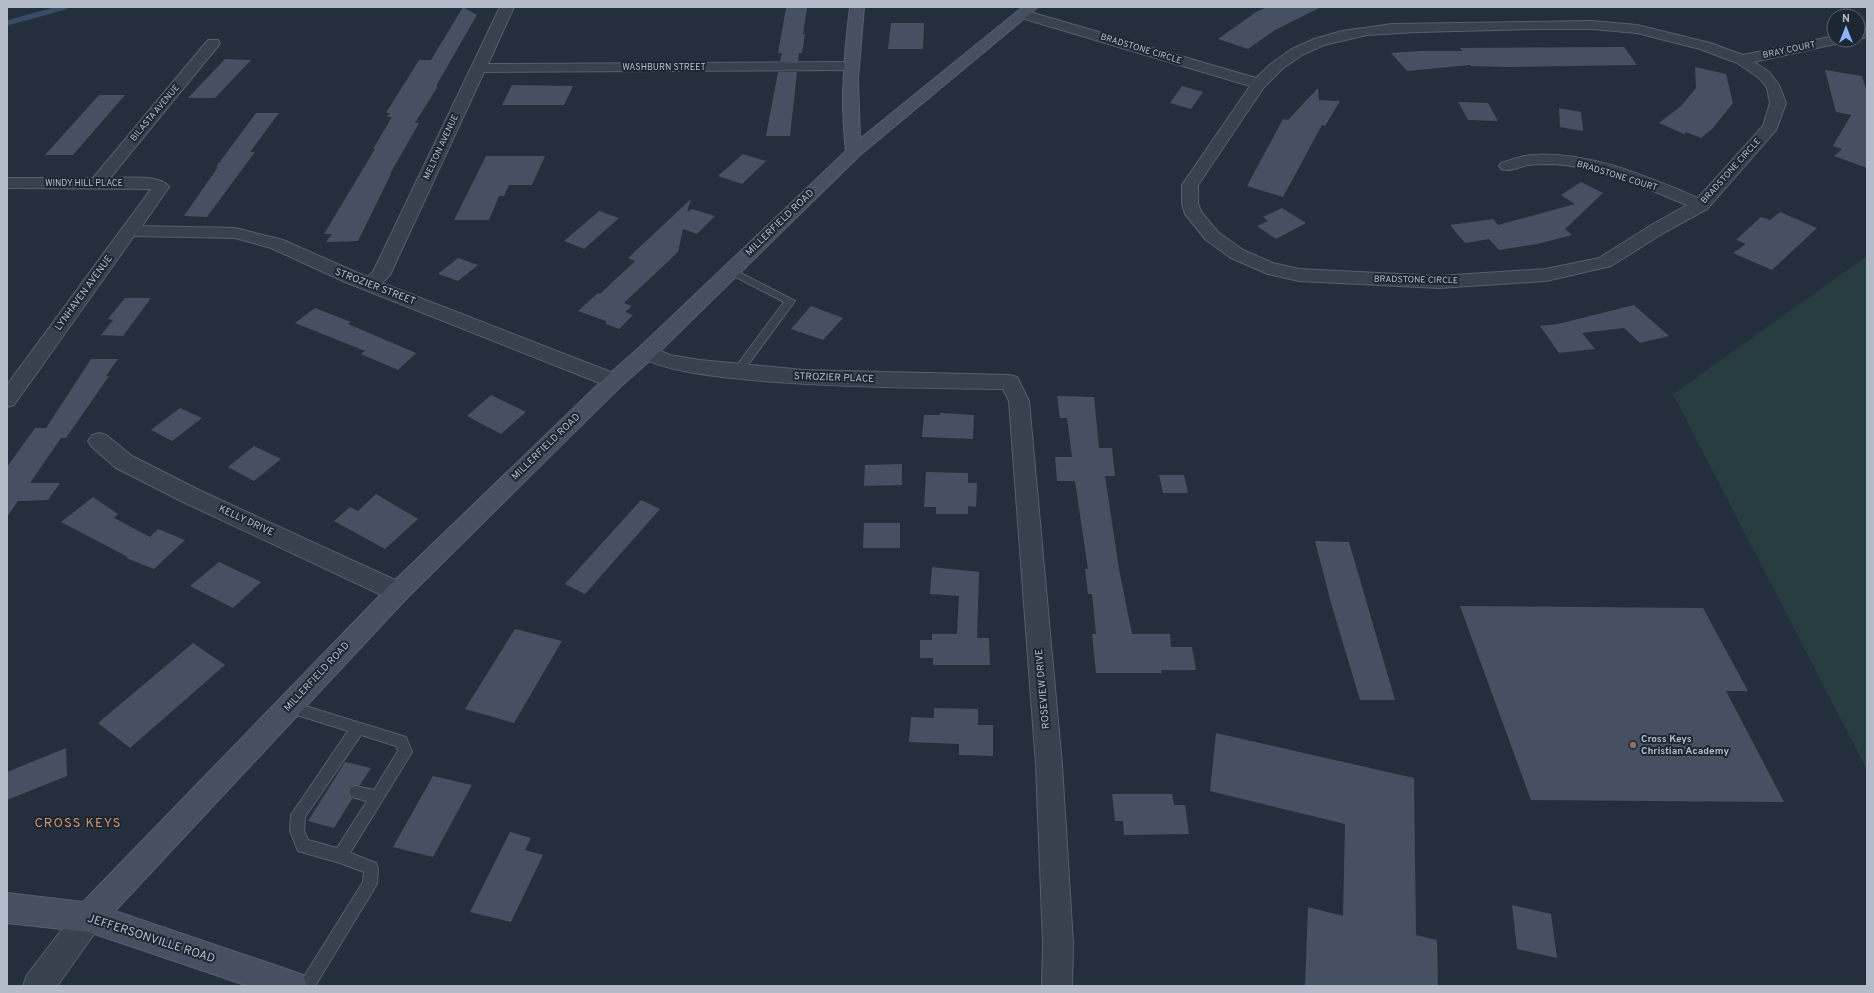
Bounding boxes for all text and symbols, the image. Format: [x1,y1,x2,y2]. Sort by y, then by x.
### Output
north arrow [1826,8,1866,48]
text: N [1842,12,1850,26]
street label: BRADSTONE CIRCLE [1099,31,1183,67]
street label: BRAY COURT [1761,39,1817,61]
street label: WASHBURN STREET [622,62,706,73]
street label: BILASTA AVENUE [128,82,182,144]
street label: MELTON AVENUE [421,113,461,181]
street label: BRADSTONE CIRCLE [1699,136,1763,206]
street label: BRADSTONE COURT [1575,159,1659,193]
street label: WINDY HILL PLACE [45,178,123,189]
street label: MILLERFIELD ROAD [743,187,817,259]
street label: LYNHAVEN AVENUE [52,253,116,333]
street label: STROZIER STREET [333,266,417,308]
street label: BRADSTONE CIRCLE [1374,274,1458,286]
street label: STROZIER PLACE [794,370,874,386]
street label: MILLERFIELD ROAD [509,411,583,483]
street label: KELLY DRIVE [216,502,276,540]
street label: MILLERFIELD ROAD [281,639,353,715]
street label: ROSEVIEW DRIVE [1033,649,1053,729]
place label: Cross Keys Christian Academy [1641,733,1729,758]
marker: Cross Keys Christian Academy [1628,740,1638,750]
district label: CROSS KEYS [34,816,122,832]
street label: JEFFERSONVILLE ROAD [85,911,217,967]

